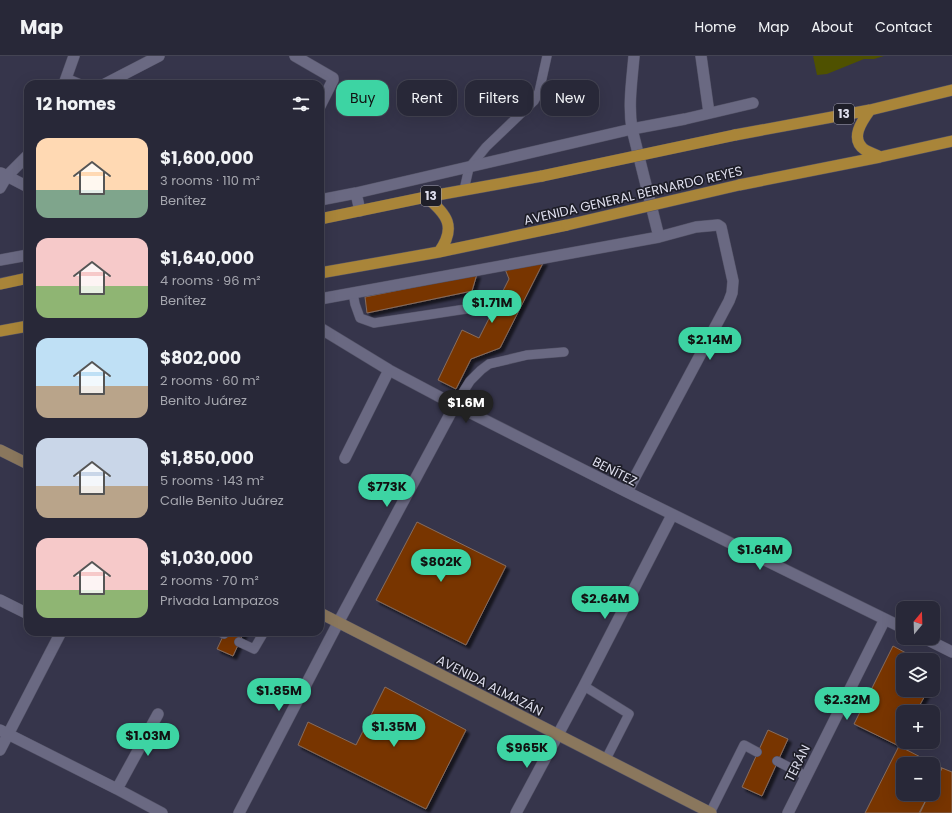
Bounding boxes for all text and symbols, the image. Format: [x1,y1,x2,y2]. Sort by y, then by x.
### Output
text: Map [20,14,63,41]
text: Home [694,17,736,37]
text: Map [758,17,789,37]
text: About [811,17,853,37]
text: Contact [875,17,932,37]
chip: Buy [336,80,389,116]
chip: Rent [397,80,457,116]
chip: Filters [465,80,533,116]
chip: New [541,80,599,116]
text: 12 homes [36,92,116,116]
icon: filters [290,93,312,115]
road number: 13 [834,104,854,124]
text: $1,600,000 [160,146,254,170]
icon: home [68,154,116,202]
street label: AVENIDA GENERAL BERNARDO REYES [522,161,744,230]
text: 3 rooms · 110 m² [160,171,260,190]
road number: 13 [421,186,441,206]
text: Benítez [160,191,206,210]
text: $1,640,000 [160,246,254,270]
icon: home [68,254,116,302]
text: 4 rooms · 96 m² [160,271,261,290]
pin: $1.71M [459,290,525,324]
text: Benítez [160,291,206,310]
text: $1.71M [472,293,512,312]
pin: $2.14M [677,327,743,361]
text: $2.14M [687,330,733,349]
text: $802,000 [160,346,241,370]
icon: home [68,354,116,402]
text: 2 rooms · 60 m² [160,371,260,390]
pin: $1.6M [438,390,494,424]
text: Benito Juárez [160,391,247,410]
text: $1.6M [447,393,485,412]
text: $1,850,000 [160,446,254,470]
street label: BENÍTEZ [589,452,640,491]
icon: home [68,454,116,502]
text: 5 rooms · 143 m² [160,471,264,490]
pin: $773K [359,474,415,508]
text: $773K [367,477,407,496]
text: Calle Benito Juárez [160,491,284,510]
pin: $1.64M [727,537,793,571]
text: $1.64M [737,540,783,559]
text: $1,030,000 [160,546,253,570]
pin: $802K [413,549,469,583]
text: $802K [420,552,462,571]
icon: home [68,554,116,602]
text: 2 rooms · 70 m² [160,571,259,590]
pin: $2.64M [572,586,638,620]
text: $2.64M [581,589,629,608]
text: Privada Lampazos [160,591,279,610]
north arrow [896,601,940,645]
map controls [896,601,940,801]
street label: AVENIDA ALMAZÁN [433,650,546,721]
button: layers [896,653,940,697]
pin: $1.85M [246,678,312,712]
text: $1.85M [256,681,302,700]
pin: $2.32M [814,687,880,721]
text: $2.32M [824,690,870,709]
button: + [896,705,940,749]
pin: $1.35M [361,714,427,748]
text: $1.35M [371,717,417,736]
pin: $1.03M [115,723,181,757]
text: $1.03M [125,726,171,745]
pin: $965K [499,735,555,769]
text: $965K [506,738,548,757]
street label: TERÁN [780,741,815,785]
button: − [896,757,940,801]

